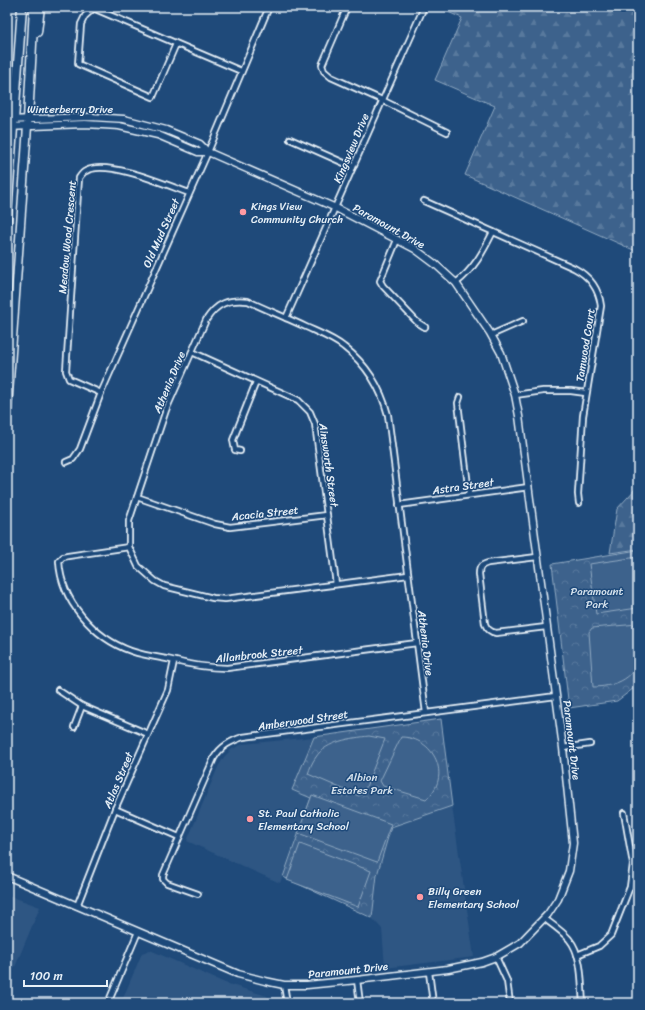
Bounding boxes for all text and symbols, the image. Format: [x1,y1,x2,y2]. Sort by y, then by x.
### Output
street label: Winterberry Drive [27,100,113,119]
street label: Kingsview Drive [328,110,375,186]
street label: Meadow Wood Crescent [53,179,82,295]
street label: Old Mud Street [138,195,185,271]
place label: Kings View Community Church [251,197,343,229]
street label: Paramount Drive [349,199,429,255]
marker: Kings View Community Church [238,207,248,217]
street label: Tamwood Court [570,307,601,383]
street label: Athenia Drive [147,348,191,417]
street label: Ainsworth Street [313,421,344,509]
street label: Astra Street [430,473,495,500]
street label: Acacia Street [230,501,300,527]
park label: Paramount Park [571,582,624,614]
street label: Athenia Drive [412,608,439,677]
street label: Allanbrook Street [214,640,304,669]
street label: Paramount Drive [557,699,586,782]
street label: Amberwood Street [256,705,350,736]
street label: Atlas Street [98,749,139,812]
park label: Albion Estates Park [331,768,393,800]
place label: St. Paul Catholic Elementary School [258,804,350,836]
marker: St. Paul Catholic Elementary School [245,814,255,824]
place label: Billy Green Elementary School [428,882,520,914]
marker: Billy Green Elementary School [415,892,425,902]
street label: Paramount Drive [307,957,390,984]
scale bar [24,962,107,988]
text: 100 m [30,965,63,987]

